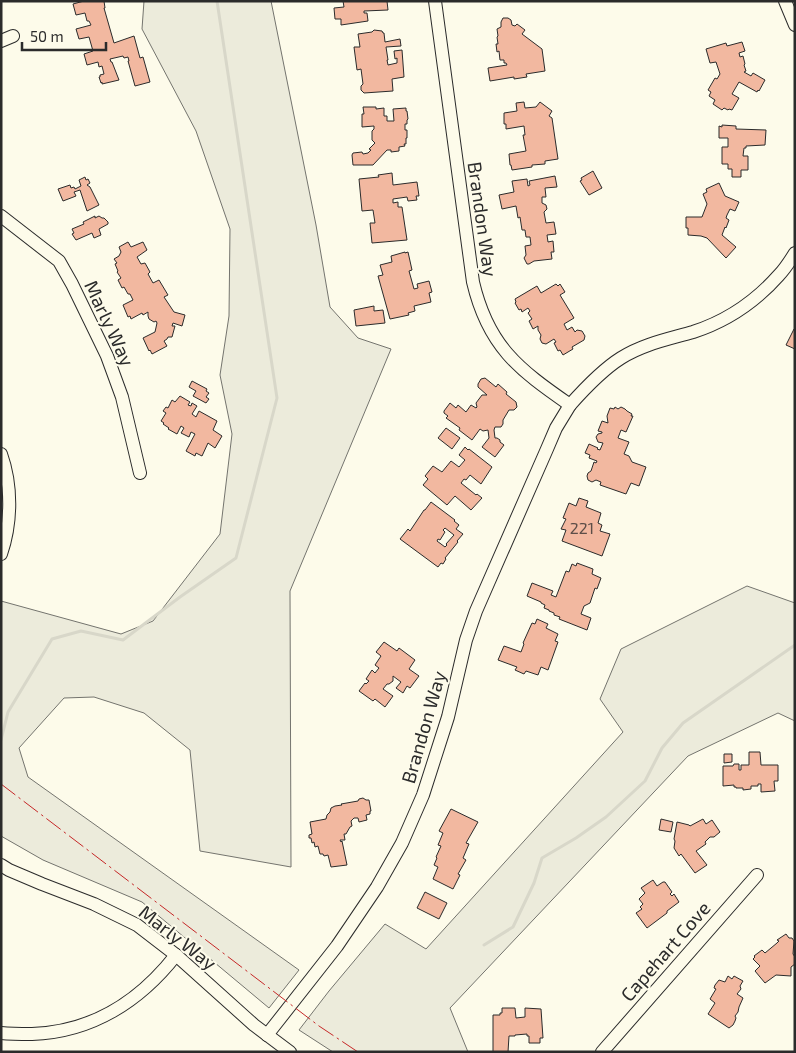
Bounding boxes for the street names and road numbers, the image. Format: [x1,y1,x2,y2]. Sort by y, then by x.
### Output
street label: Brandon Way [464,160,502,278]
street label: Marly Way [80,277,140,369]
street label: Brandon Way [396,668,450,786]
street label: Capehart Cove [615,896,715,1006]
street label: Marly Way [135,900,221,974]

